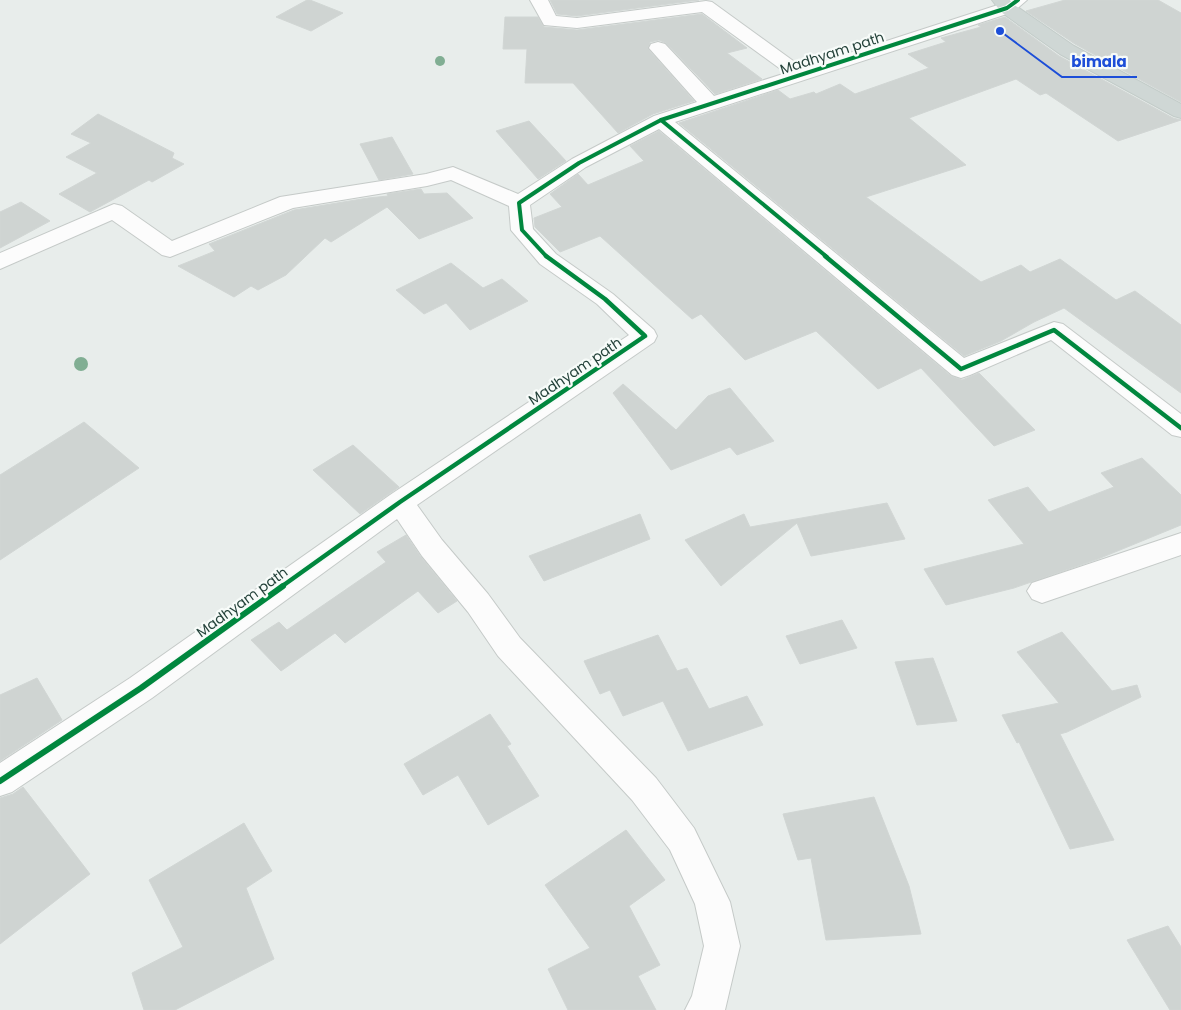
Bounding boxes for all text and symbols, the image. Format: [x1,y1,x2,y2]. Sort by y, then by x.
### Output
street label: Madhyam path [777,27,887,79]
callout: bimala [1062,47,1137,77]
text: bimala [1071,51,1127,72]
street label: Madhyam path [524,332,626,410]
street label: Madhyam path [192,562,292,642]

